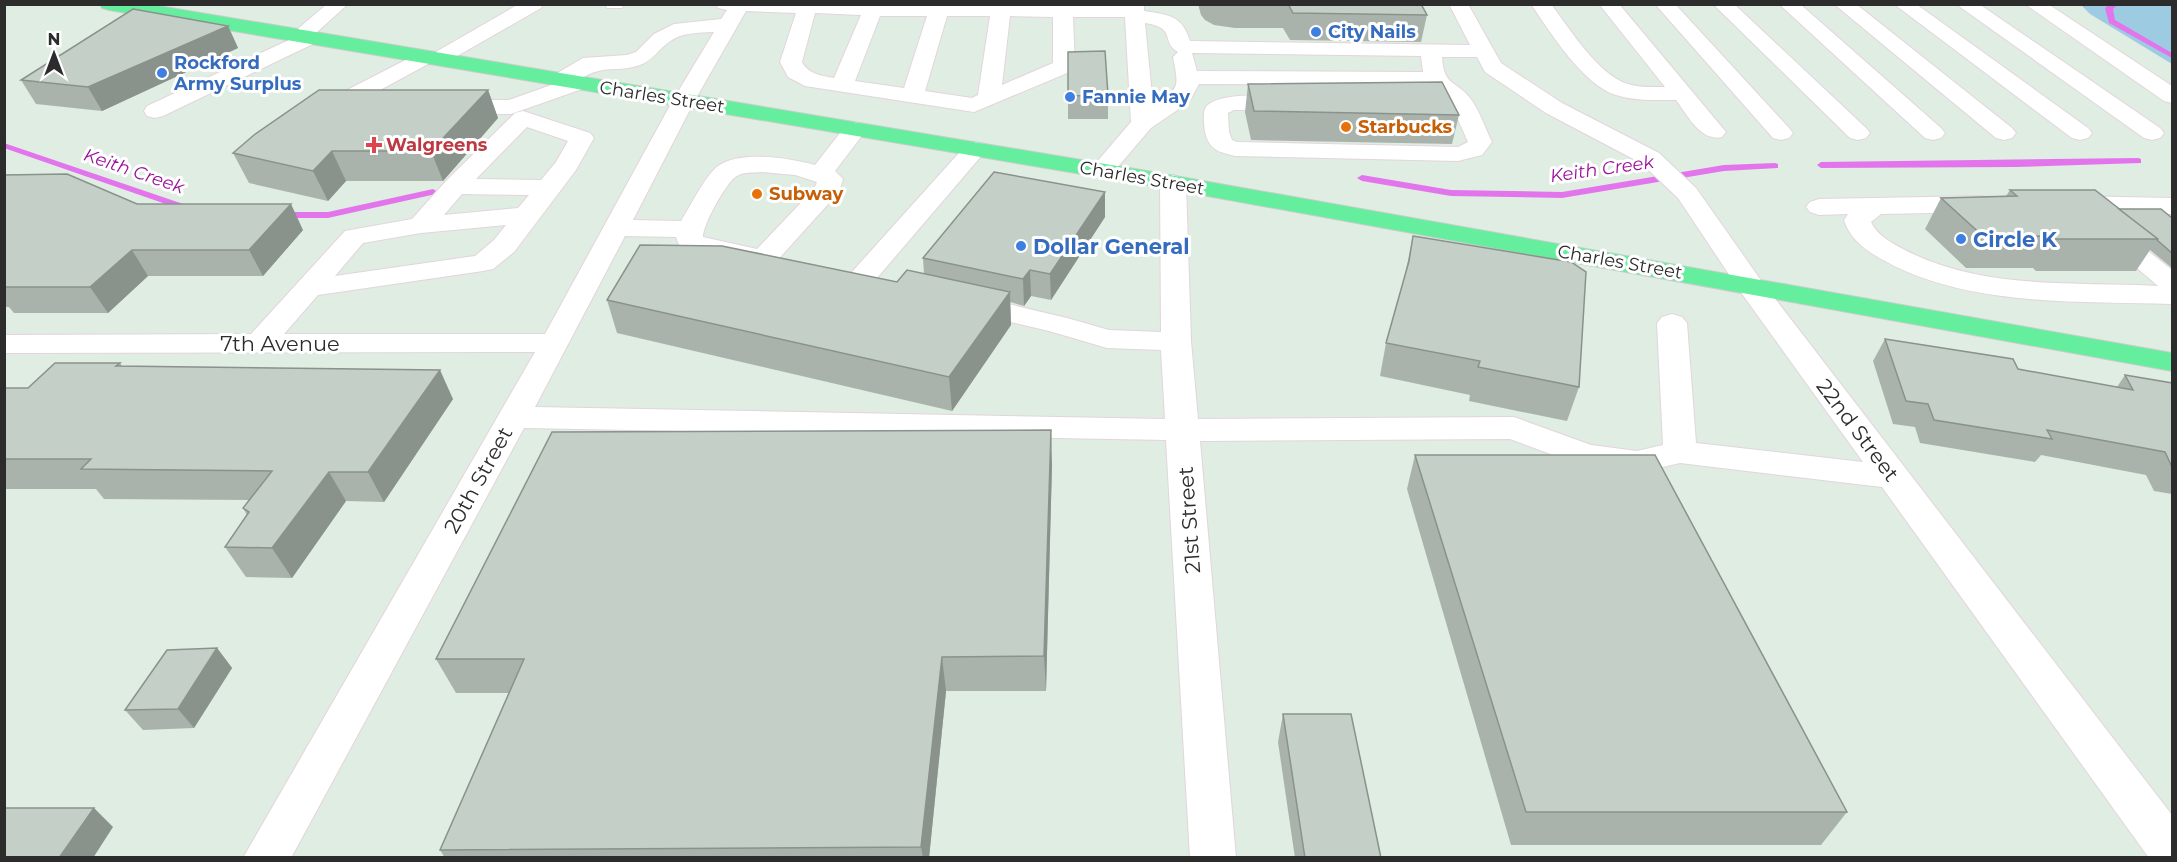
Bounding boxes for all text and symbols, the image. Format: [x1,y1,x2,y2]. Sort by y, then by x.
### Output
place label: City Nails [1328,21,1416,43]
north arrow [24,24,84,84]
marker: City Nails [1309,25,1323,39]
text: N [48,30,60,49]
place label: Rockford Army Surplus [173,52,302,95]
marker: Rockford Army Surplus [155,66,169,80]
street label: Charles Street [598,76,726,118]
place label: Fannie May [1082,86,1190,108]
marker: Fannie May [1063,90,1077,104]
place label: Starbucks [1358,116,1453,138]
marker: Starbucks [1339,120,1353,134]
place label: Walgreens [386,134,488,156]
marker: Walgreens [367,138,381,152]
water label: Keith Creek [81,144,188,199]
water label: Keith Creek [1549,151,1657,187]
street label: Charles Street [1078,156,1206,200]
place label: Subway [769,183,843,205]
marker: Subway [750,187,764,201]
place label: Circle K [1973,227,2057,252]
marker: Circle K [1954,232,1968,246]
place label: Dollar General [1033,234,1190,259]
marker: Dollar General [1014,239,1028,253]
street label: Charles Street [1556,240,1684,284]
street label: 7th Avenue [220,331,340,356]
street label: 22nd Street [1812,374,1904,486]
street label: 20th Street [439,422,517,538]
street label: 21st Street [1173,466,1205,574]

